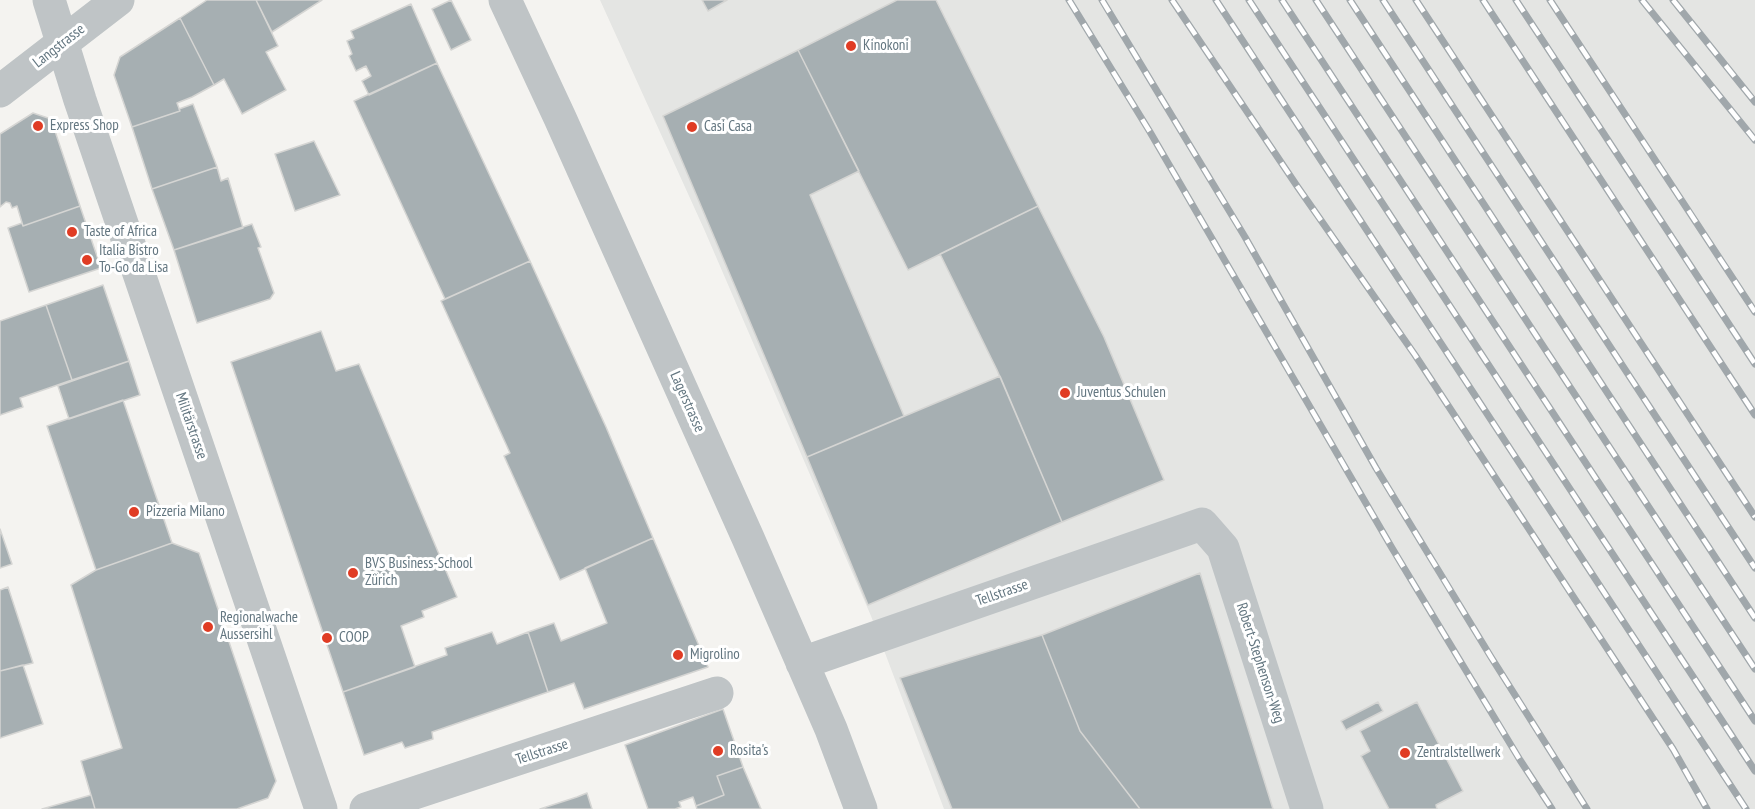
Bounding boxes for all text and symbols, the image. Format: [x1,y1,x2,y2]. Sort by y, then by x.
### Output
street label: Langstrasse [30,20,88,72]
place label: Kinokoni [863,37,909,55]
marker: Kinokoni [844,39,858,53]
place label: Express Shop [50,117,119,135]
place label: Casi Casa [704,118,752,136]
marker: Express Shop [31,119,45,133]
marker: Casi Casa [685,120,699,134]
place label: Taste of Africa [84,223,157,241]
marker: Taste of Africa [65,225,79,239]
place label: Italia Bistro To-Go da Lisa [99,242,168,277]
marker: Italia Bistro To-Go da Lisa [80,253,94,267]
street label: Lagerstrasse [666,369,708,435]
place label: Juventus Schulen [1077,384,1166,402]
marker: Juventus Schulen [1058,386,1072,400]
street label: Militärstrasse [171,390,211,462]
place label: Pizzeria Milano [146,503,225,521]
marker: Pizzeria Milano [127,505,141,519]
place label: BVS Business-School Zürich [365,555,473,590]
marker: BVS Business-School Zürich [346,566,360,580]
street label: Tellstrasse [974,576,1030,610]
street label: Robert-Stephenson-Weg [1232,601,1288,725]
place label: Regionalwache Aussersihl [220,609,298,644]
marker: Regionalwache Aussersihl [201,620,215,634]
place label: COOP [339,629,369,647]
marker: COOP [320,631,334,645]
place label: Migrolino [690,646,740,664]
marker: Migrolino [671,648,685,662]
street label: Tellstrasse [514,735,570,769]
place label: Rosita's [730,742,768,760]
marker: Rosita's [711,744,725,758]
place label: Zentralstellwerk [1417,744,1501,762]
marker: Zentralstellwerk [1398,746,1412,760]

